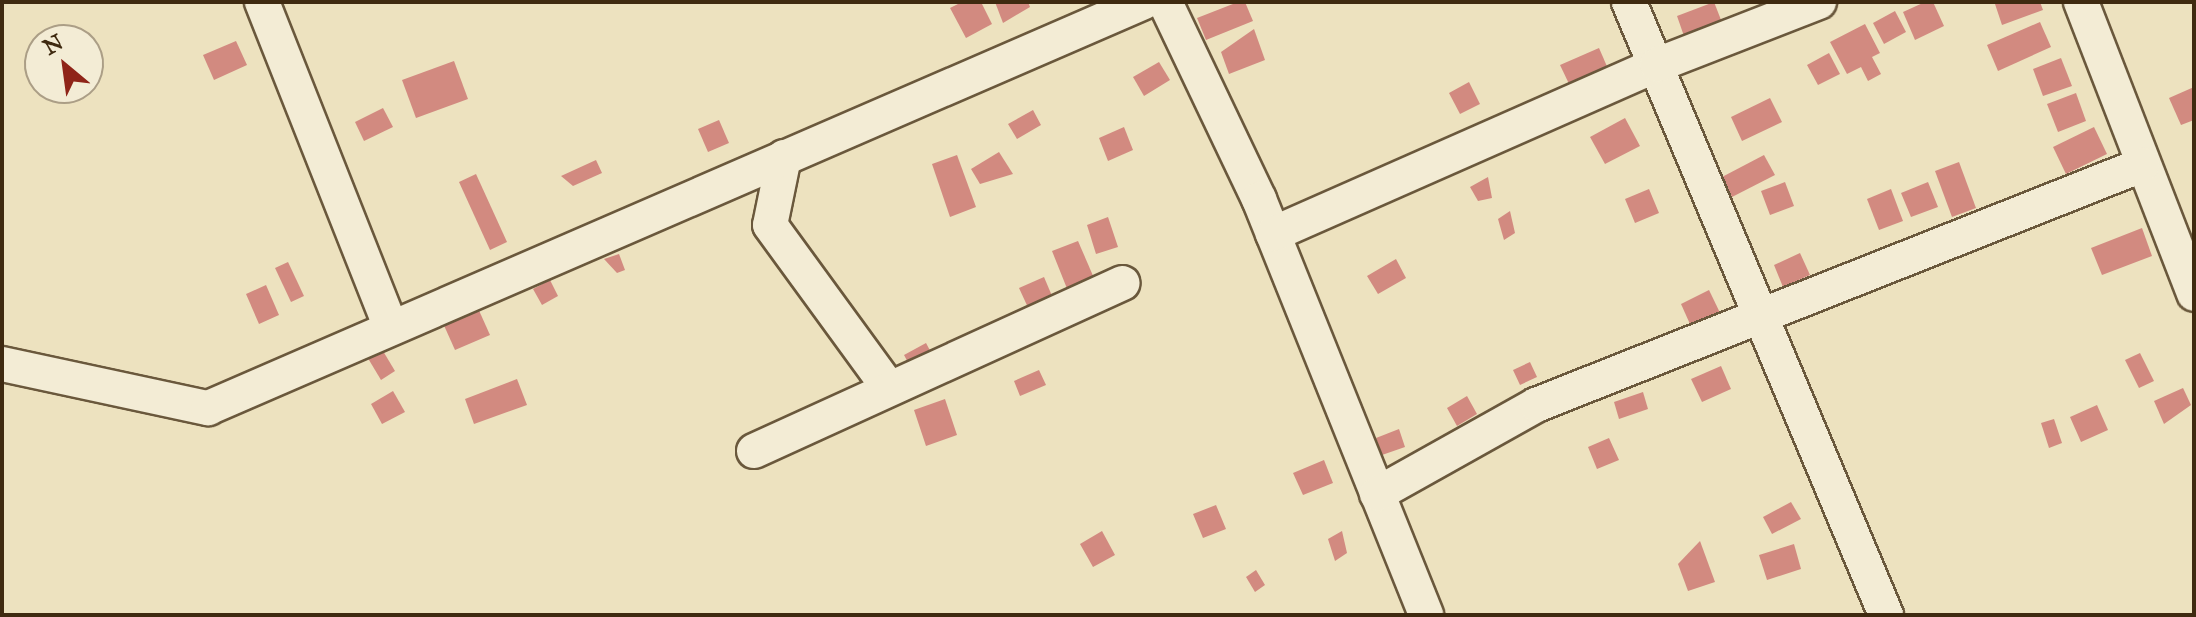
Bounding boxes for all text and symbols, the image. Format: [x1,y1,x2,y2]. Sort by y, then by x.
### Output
north arrow [24,24,104,104]
text: N [38,28,68,61]

